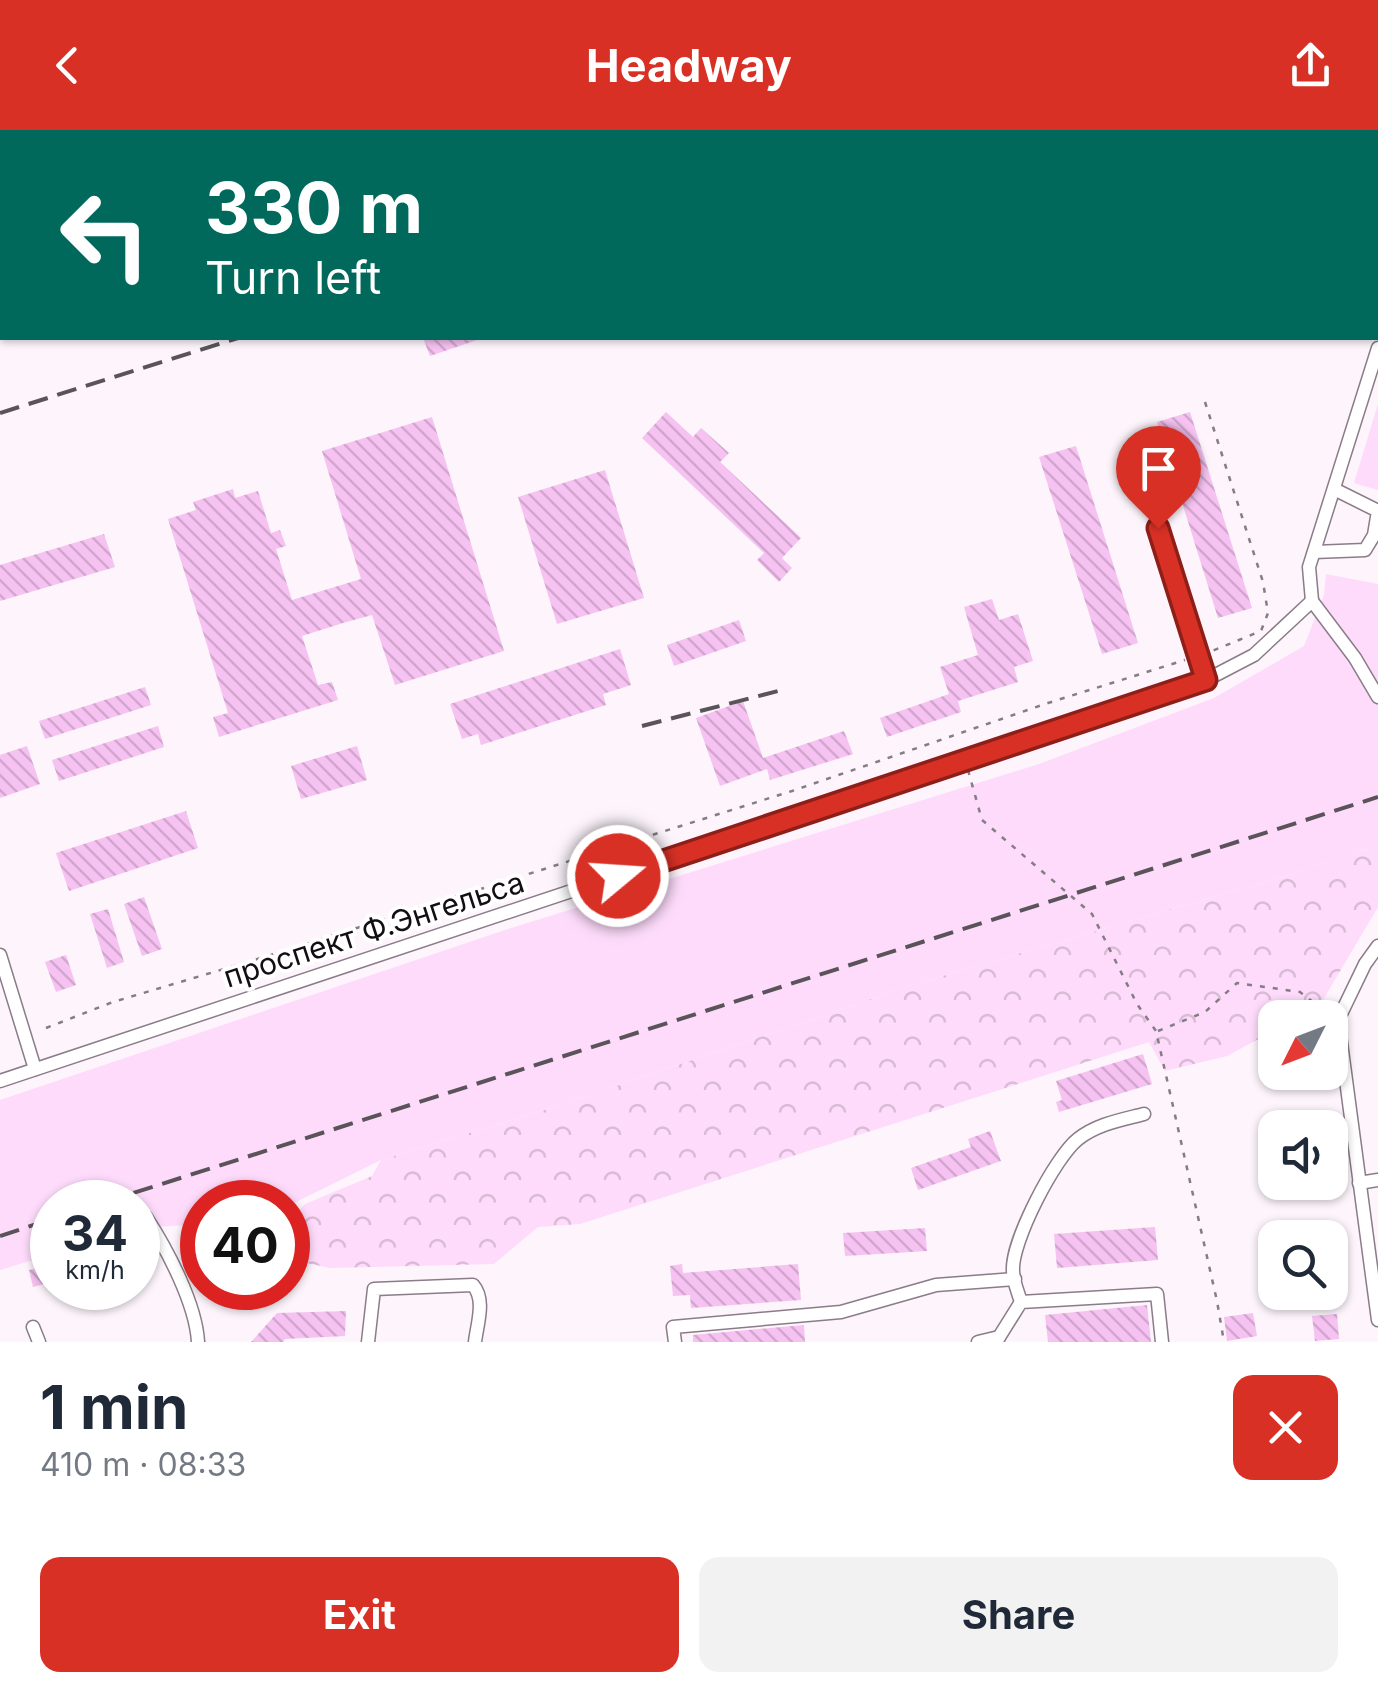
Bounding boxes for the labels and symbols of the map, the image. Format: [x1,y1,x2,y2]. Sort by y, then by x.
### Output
pin [1116,426,1201,529]
position arrow [566,824,670,928]
street label: проспект Ф.Энгельса [219,863,528,995]
north arrow [1258,1000,1348,1090]
speed limit sign: 40 [180,1180,310,1310]

